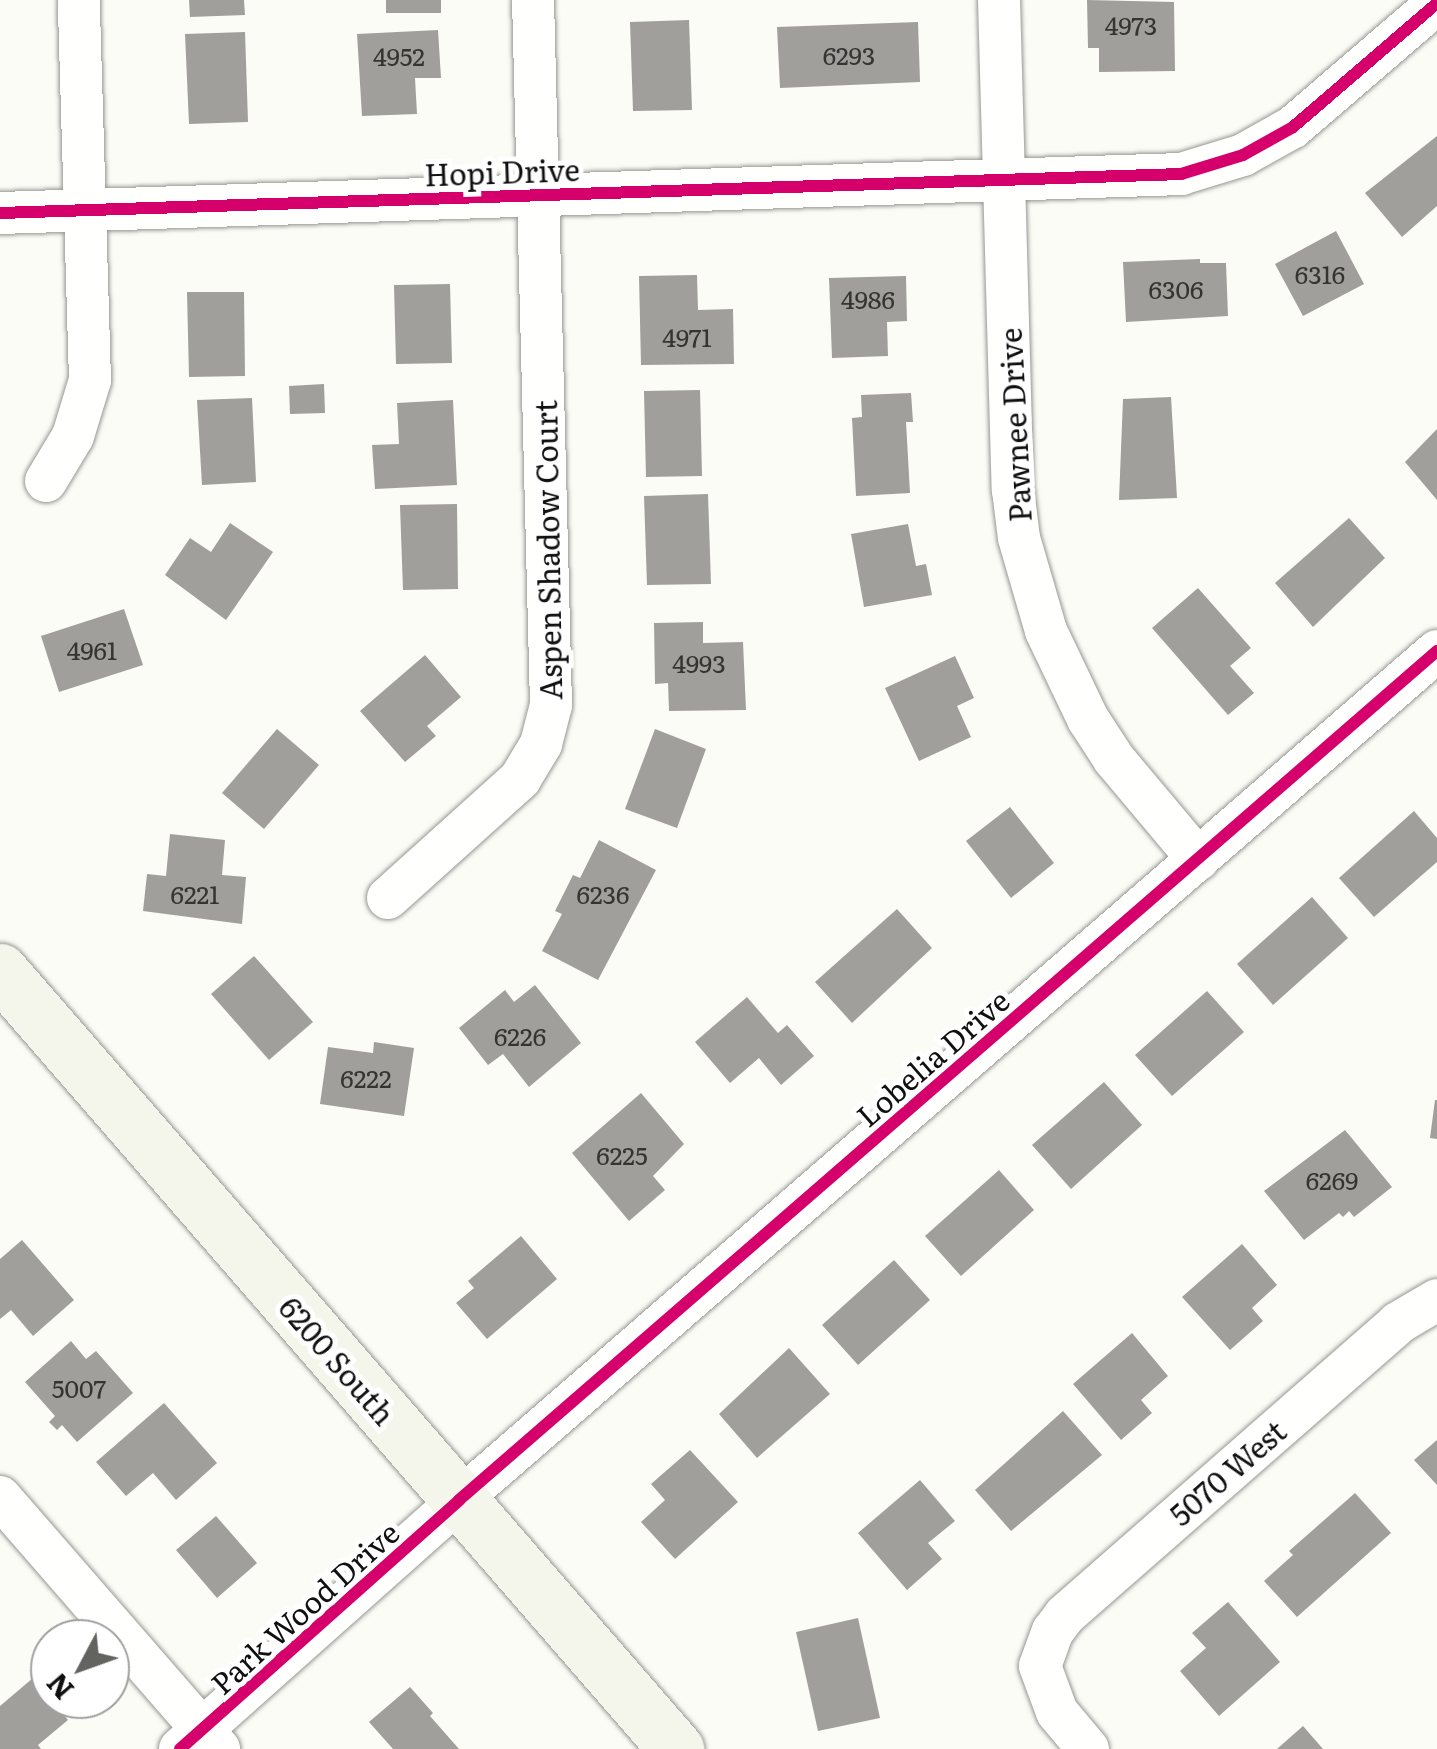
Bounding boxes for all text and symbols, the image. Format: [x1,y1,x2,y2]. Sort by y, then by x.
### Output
house number: 4973 [1105,10,1157,40]
house number: 6293 [823,40,875,70]
house number: 4952 [373,41,425,71]
street label: Hopi Drive [424,150,580,192]
house number: 6316 [1295,259,1345,289]
house number: 6306 [1149,274,1203,304]
house number: 4986 [841,284,895,314]
house number: 4971 [662,322,712,352]
street label: Pawnee Drive [991,327,1037,523]
street label: Aspen Shadow Court [526,400,568,700]
house number: 4961 [67,635,117,665]
house number: 4993 [672,648,726,678]
house number: 6221 [171,879,219,909]
house number: 6236 [576,879,630,909]
street label: Lobelia Drive [848,981,1016,1133]
house number: 6226 [494,1021,546,1051]
house number: 6222 [340,1063,392,1093]
house number: 6225 [596,1140,648,1170]
house number: 6269 [1306,1165,1358,1195]
street label: 6200 South [273,1289,403,1431]
house number: 5007 [52,1373,106,1403]
street label: 5070 West [1162,1412,1292,1532]
street label: Park Wood Drive [203,1513,405,1701]
north arrow [30,1619,130,1719]
text: N [35,1665,82,1710]

